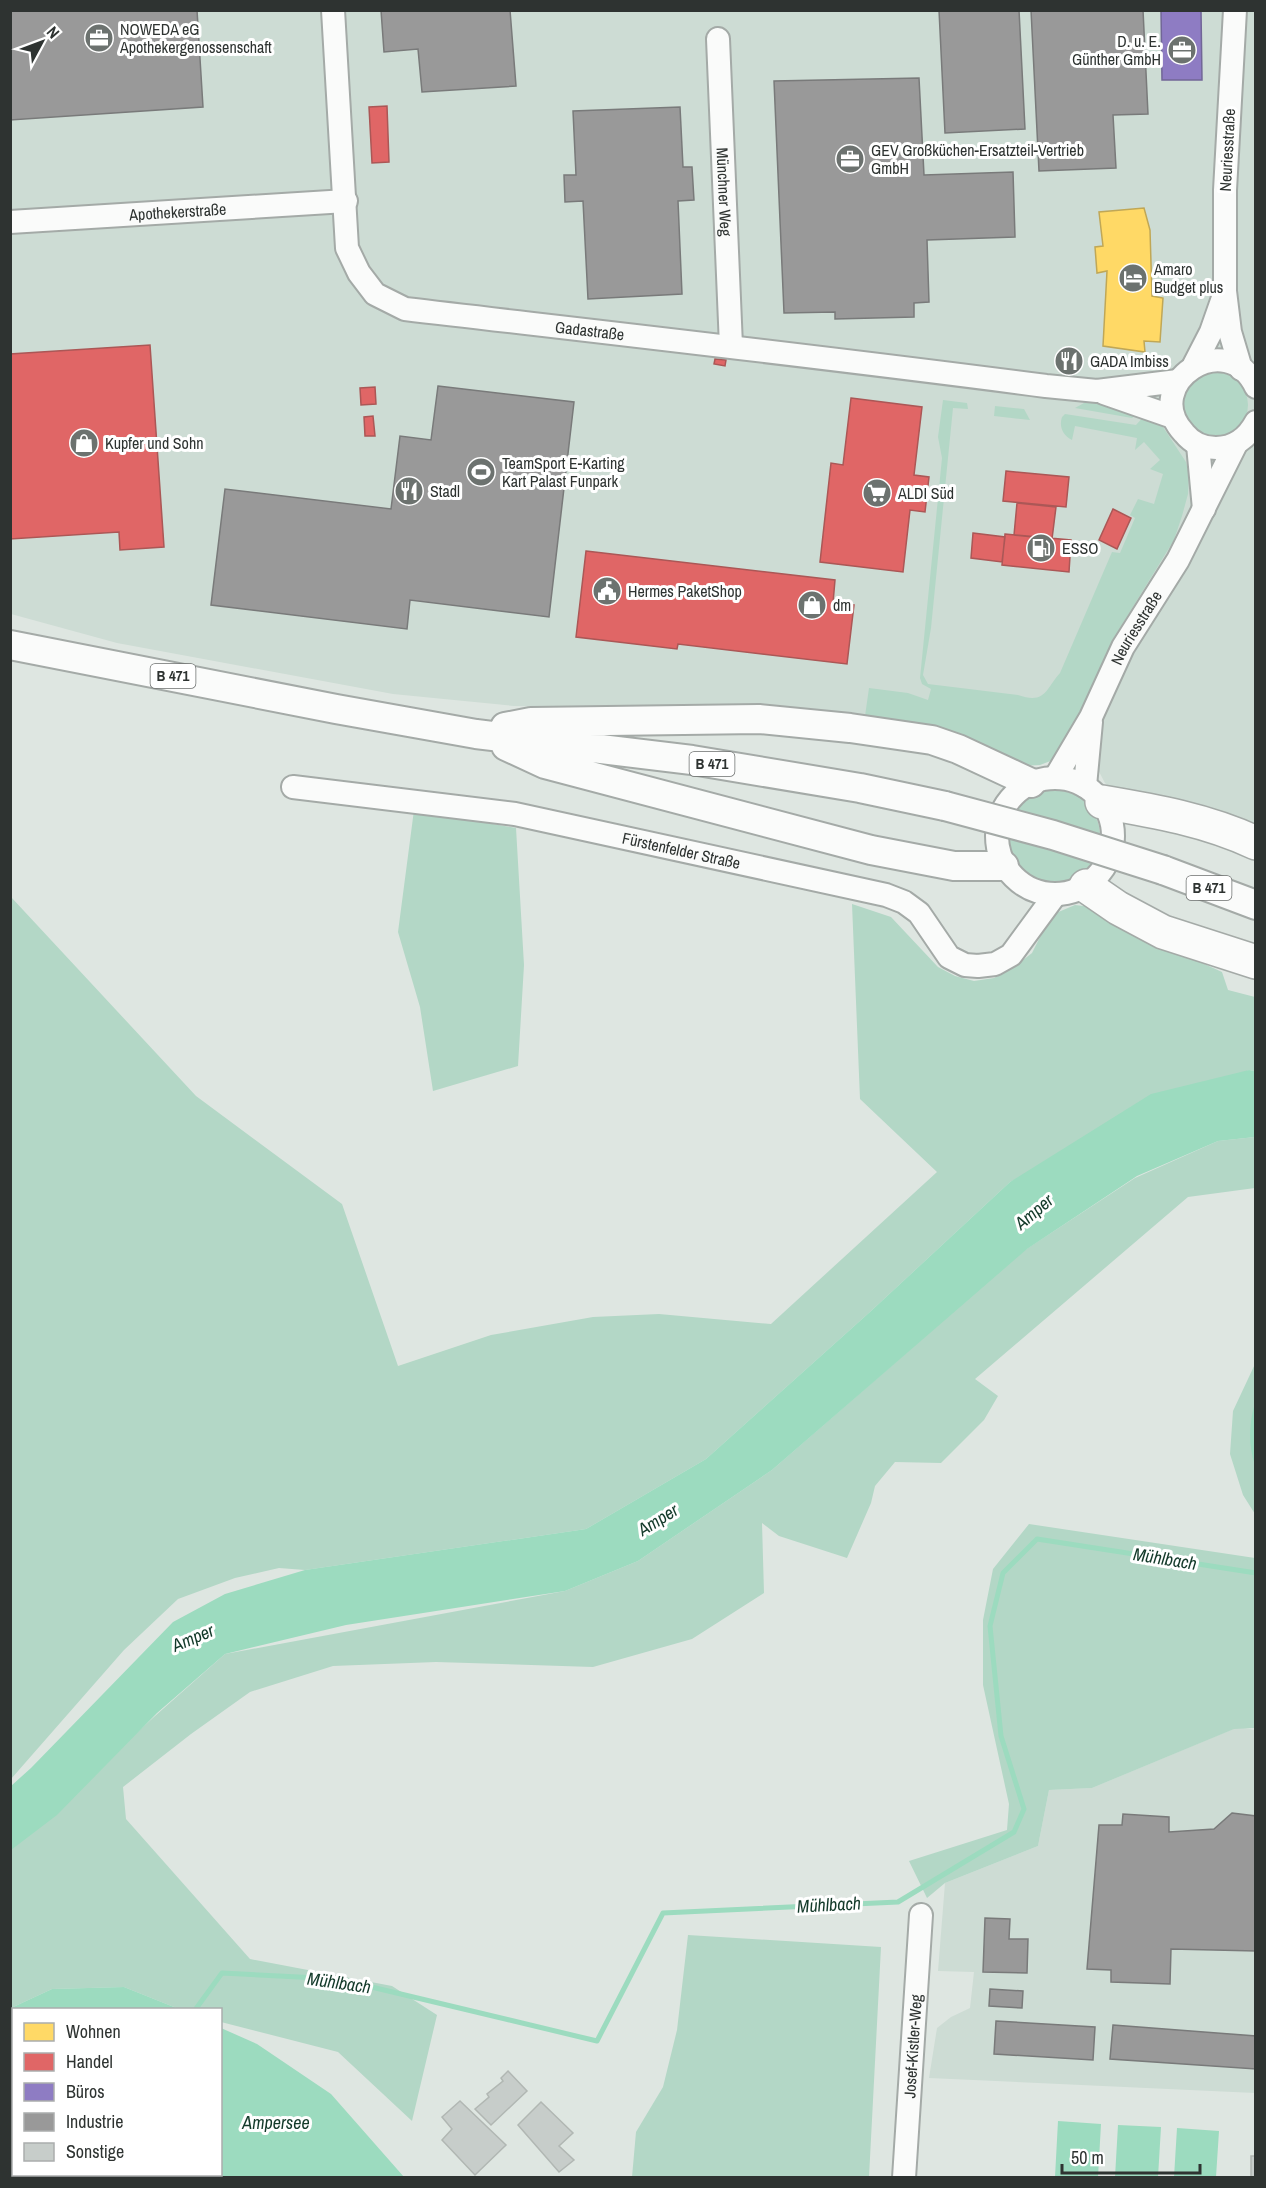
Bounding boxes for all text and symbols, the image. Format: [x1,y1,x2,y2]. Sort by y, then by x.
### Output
north arrow [12,12,72,72]
place label: NOWEDA eG Apothekergenossenschaft [119,18,272,58]
text: N [42,21,65,43]
office icon: NOWEDA eG Apothekergenossenschaft [83,22,115,54]
place label: D. u. E. Günther GmbH [1072,30,1161,70]
office icon: D. u. E. Günther GmbH [1166,34,1198,66]
street label: Neuriesstraße [1214,108,1240,192]
place label: GEV Großküchen-Ersatzteil-Vertrieb GmbH [871,139,1084,179]
office icon: GEV Großküchen-Ersatzteil-Vertrieb GmbH [834,143,866,175]
street label: Münchner Weg [712,147,737,237]
street label: Apothekerstraße [128,198,227,226]
place label: Amaro Budget plus [1153,258,1223,298]
hotel icon: Amaro Budget plus [1117,262,1149,294]
street label: Gadastraße [554,316,625,345]
restaurant icon: GADA Imbiss [1053,345,1085,377]
place label: GADA Imbiss [1090,350,1169,372]
shop icon: Kupfer und Sohn [68,427,100,459]
place label: Kupfer und Sohn [105,432,203,454]
place label: TeamSport E-Karting Kart Palast Funpark [502,452,625,492]
sports icon: TeamSport E-Karting Kart Palast Funpark [465,456,497,488]
restaurant icon: Stadl [393,475,425,507]
supermarket icon: ALDI Süd [861,477,893,509]
place label: Stadl [430,480,460,502]
place label: ALDI Süd [897,482,954,504]
fuel station icon: ESSO [1025,532,1057,564]
place label: ESSO [1062,537,1098,559]
public building icon: Hermes PaketShop [591,575,623,607]
place label: Hermes PaketShop [628,580,742,602]
street label: Neuriesstraße [1105,586,1167,668]
shop icon: dm [796,589,828,621]
place label: dm [833,594,851,616]
road number: B 471 [150,664,195,688]
road number: B 471 [690,752,734,776]
street label: Fürstenfelder Straße [620,827,743,874]
road number: B 471 [1186,876,1232,900]
water label: Amper [1008,1187,1059,1236]
water label: Amper [632,1497,684,1542]
water label: Mühlbach [1132,1541,1199,1576]
water label: Amper [167,1617,219,1658]
water label: Mühlbach [796,1890,862,1919]
water label: Mühlbach [306,1966,372,1999]
street label: Josef-Kistler-Weg [898,1993,927,2099]
legend [12,2008,222,2176]
text: Wohnen [66,2019,121,2044]
text: Handel [66,2049,113,2074]
text: Büros [66,2079,105,2104]
text: Industrie [66,2109,123,2134]
water label: Ampersee [241,2110,310,2135]
scale bar [1062,2137,1200,2175]
text: Sonstige [66,2139,124,2164]
text: 50 m [1071,2145,1104,2170]

